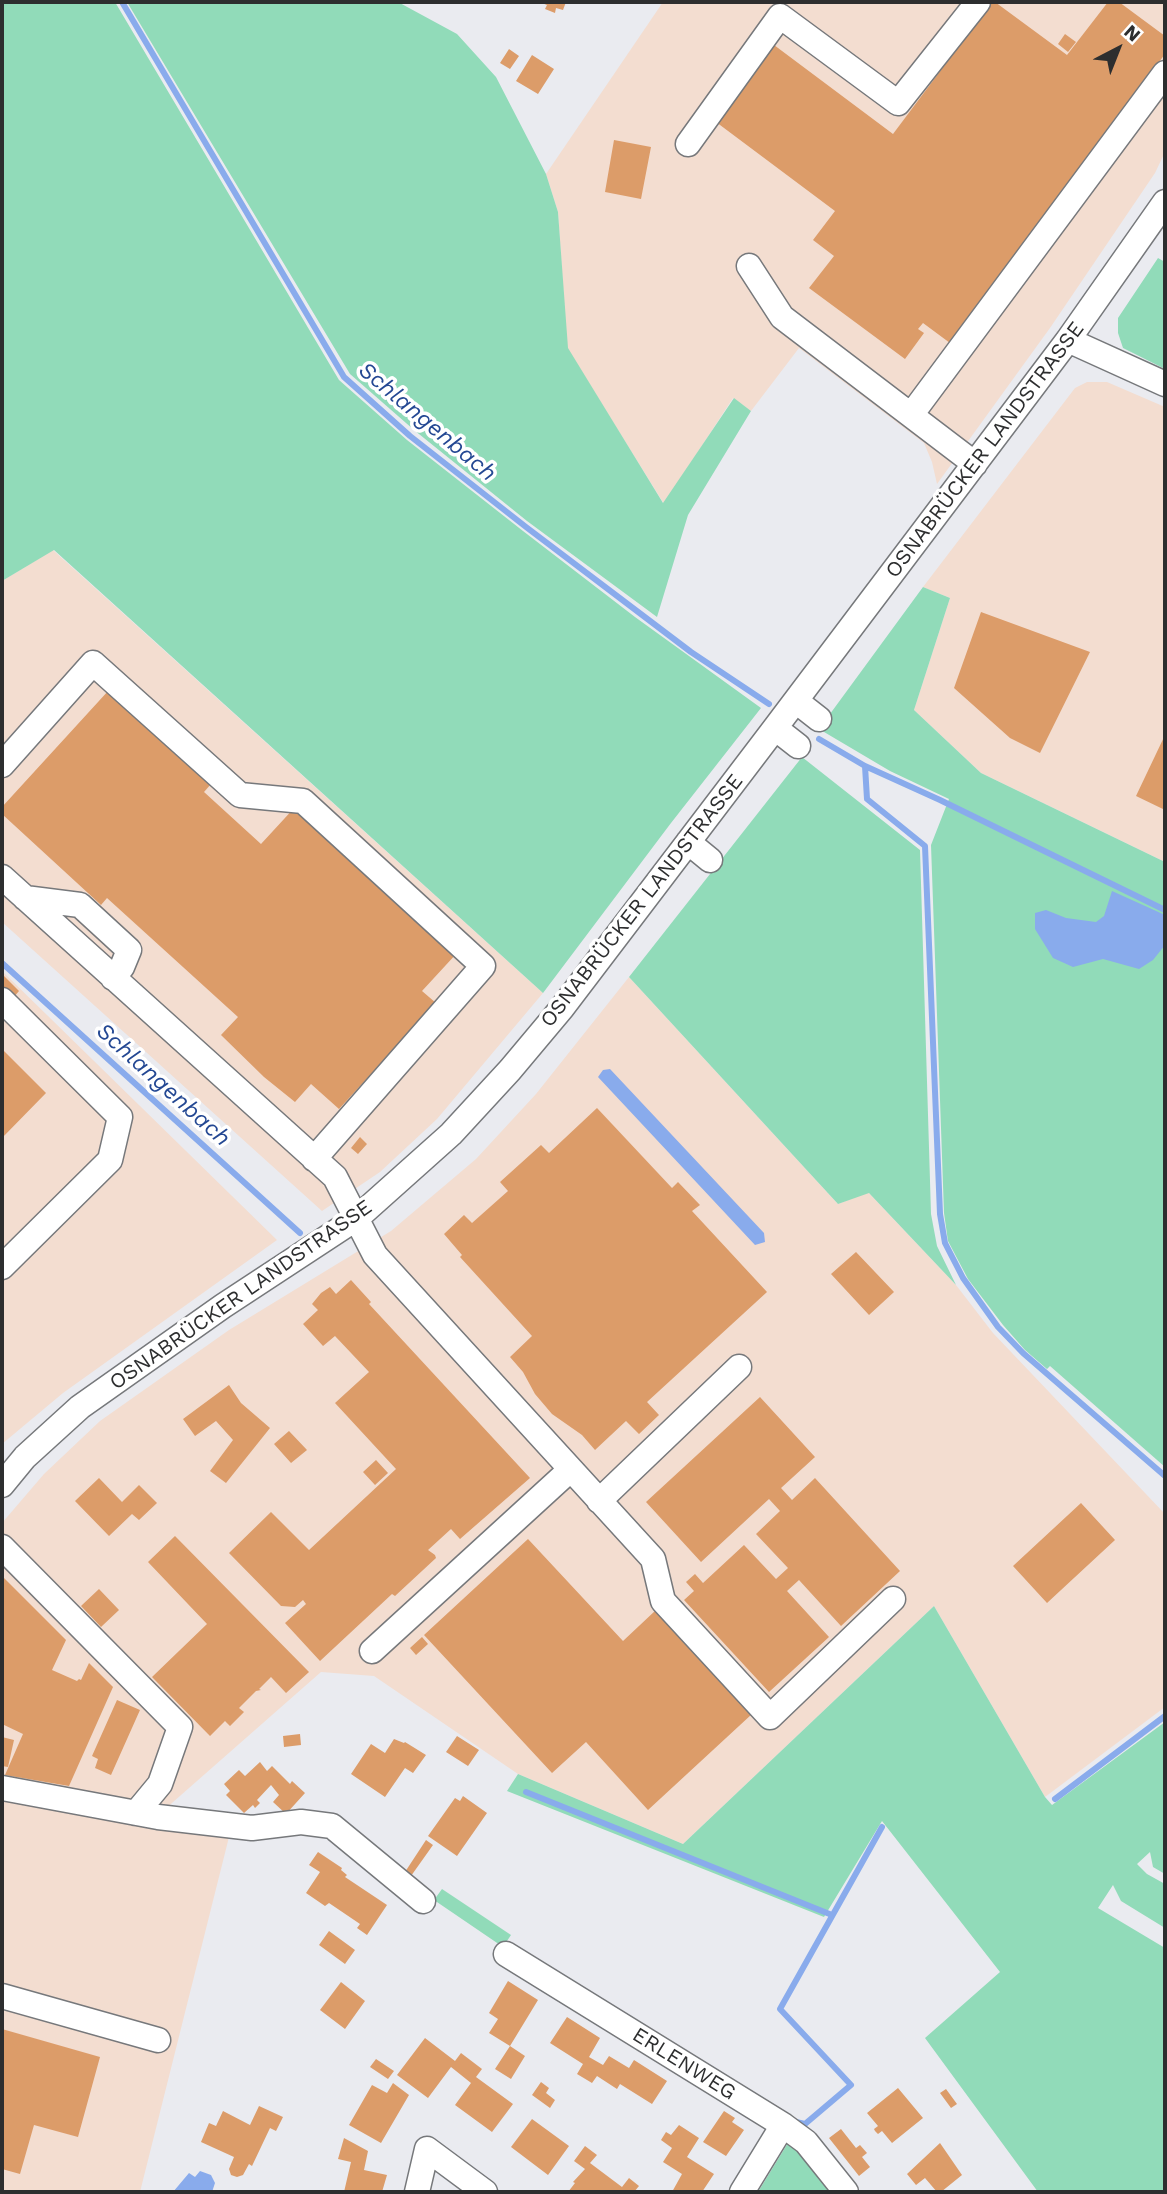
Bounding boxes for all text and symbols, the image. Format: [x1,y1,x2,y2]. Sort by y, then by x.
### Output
north arrow [1083,14,1153,84]
text: N [1119,20,1145,46]
street label: OSNABRÜCKER LANDSTRASSE [880,317,1090,583]
water label: Schlangenbach [353,356,501,488]
street label: OSNABRÜCKER LANDSTRASSE [535,769,749,1033]
water label: Schlangenbach [90,1017,236,1153]
street label: OSNABRÜCKER LANDSTRASSE [105,1195,377,1395]
street label: ERLENWEG [628,2022,740,2106]

